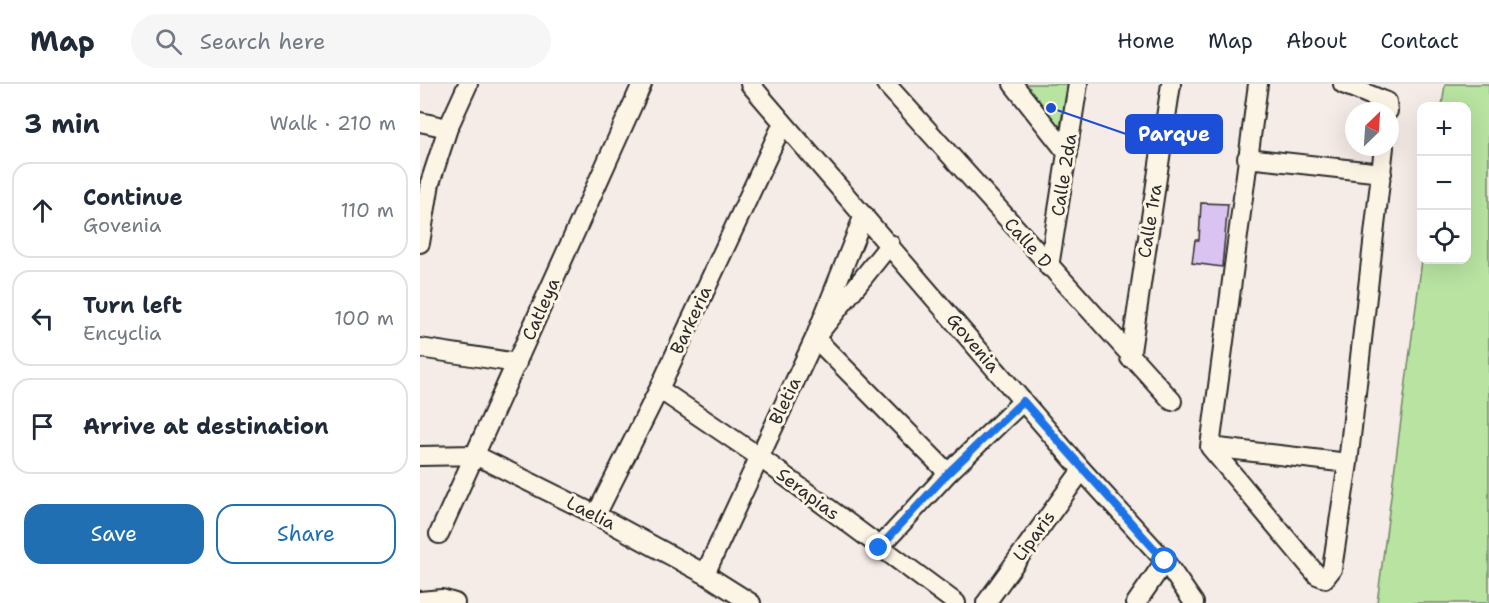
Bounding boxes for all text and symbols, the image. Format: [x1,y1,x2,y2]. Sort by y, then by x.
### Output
search box [131,14,551,68]
text: Map [30,22,95,60]
icon: search [152,25,185,58]
text: Search here [200,27,325,56]
text: Home [1117,27,1175,55]
text: Map [1208,27,1253,55]
text: About [1286,27,1347,55]
text: Contact [1380,27,1459,55]
north arrow [1345,102,1399,156]
map controls [1417,102,1471,264]
button: + [1417,102,1471,156]
text: 3 min [24,106,100,141]
text: Walk · 210 m [270,110,396,136]
callout: Parque [1126,115,1222,153]
text: Parque [1138,121,1210,147]
street label: Calle 2da [1046,132,1082,218]
button: − [1417,156,1471,210]
street label: Calle 1ra [1132,182,1168,260]
text: Continue [83,183,183,212]
icon: ahead [26,194,59,227]
text: 110 m [340,197,394,223]
button: locate [1417,210,1471,264]
text: Govenia [83,212,161,238]
street label: Calle D [999,212,1057,274]
street label: Catleya [517,274,565,344]
street label: Barkeria [665,282,717,358]
text: Turn left [83,291,182,320]
icon: left [26,302,59,335]
text: 100 m [334,305,394,331]
street label: Govenia [941,308,1005,378]
text: Encyclia [83,320,161,346]
street label: Bletia [764,373,806,429]
icon: arrive [26,410,59,443]
text: Arrive at destination [83,412,329,441]
street label: Serapias [772,462,844,526]
street label: Laelia [562,490,620,536]
button: Save [24,504,204,564]
button: Share [216,504,396,564]
street label: Liparis [1008,506,1060,566]
route end [865,534,891,560]
route start [1151,547,1177,573]

